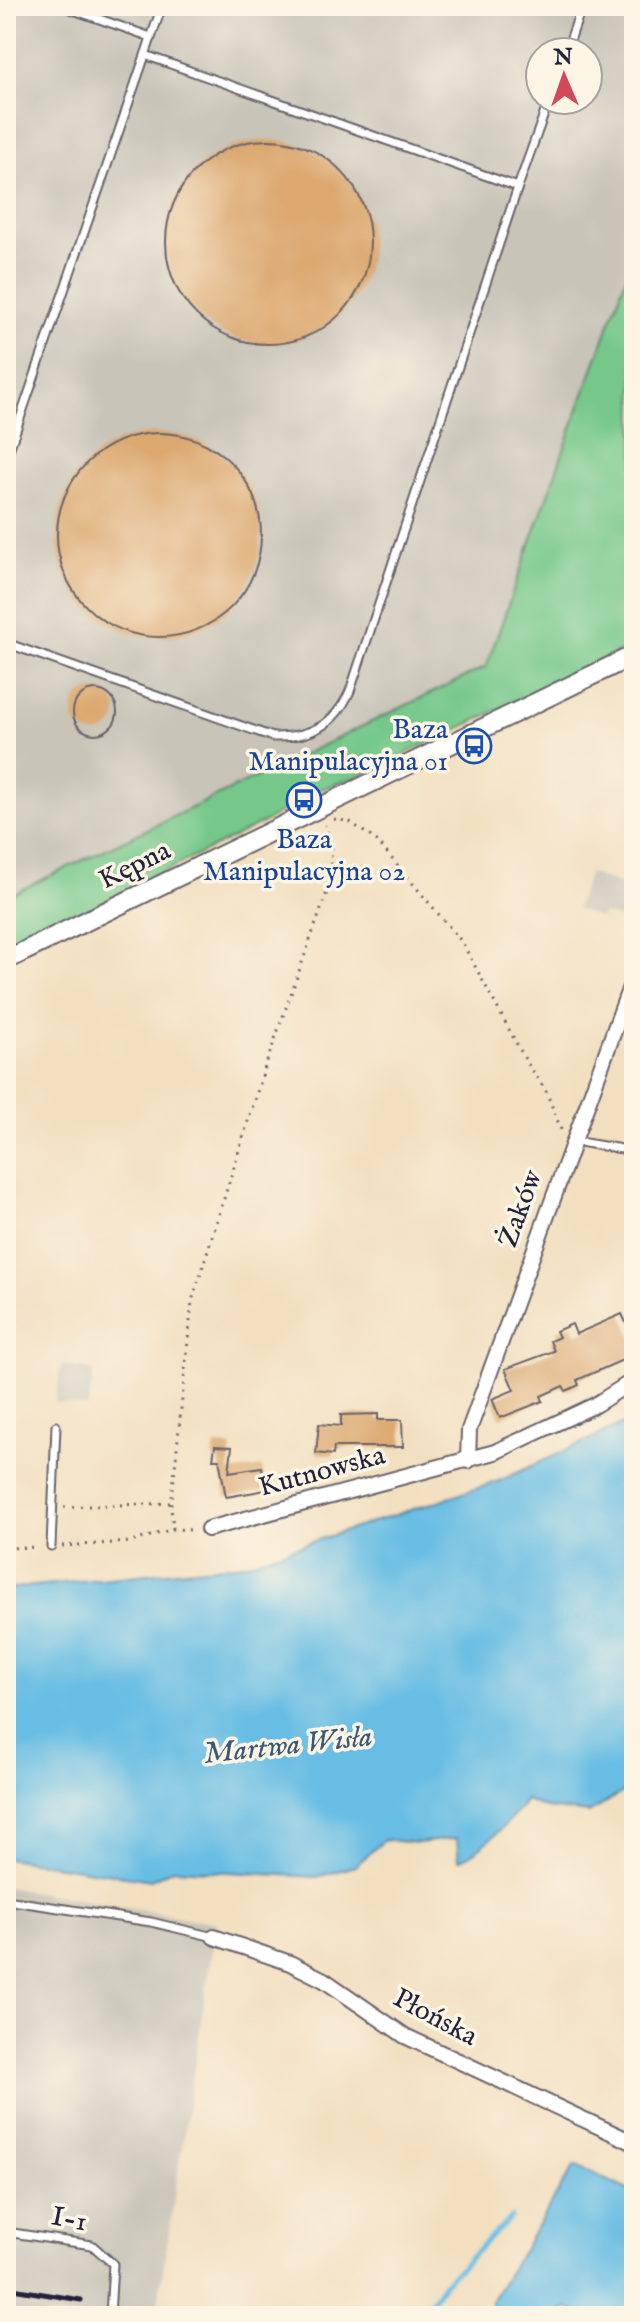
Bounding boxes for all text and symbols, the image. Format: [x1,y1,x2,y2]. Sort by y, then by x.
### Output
north arrow [524,36,604,116]
text: N [552,44,573,72]
place label: Baza Manipulacyjna 01 [248,713,449,780]
bus stop icon: Baza Manipulacyjna 01 [455,727,493,765]
bus stop icon: Baza Manipulacyjna 02 [285,781,323,819]
place label: Baza Manipulacyjna 02 [203,823,405,890]
street label: Kępna [94,833,177,898]
street label: Żaków [491,1165,551,1252]
street label: Kutnowska [255,1438,390,1506]
water label: Martwa Wisła [202,1718,374,1774]
street label: Płońska [387,1981,484,2055]
street label: I-1 [48,2199,90,2241]

